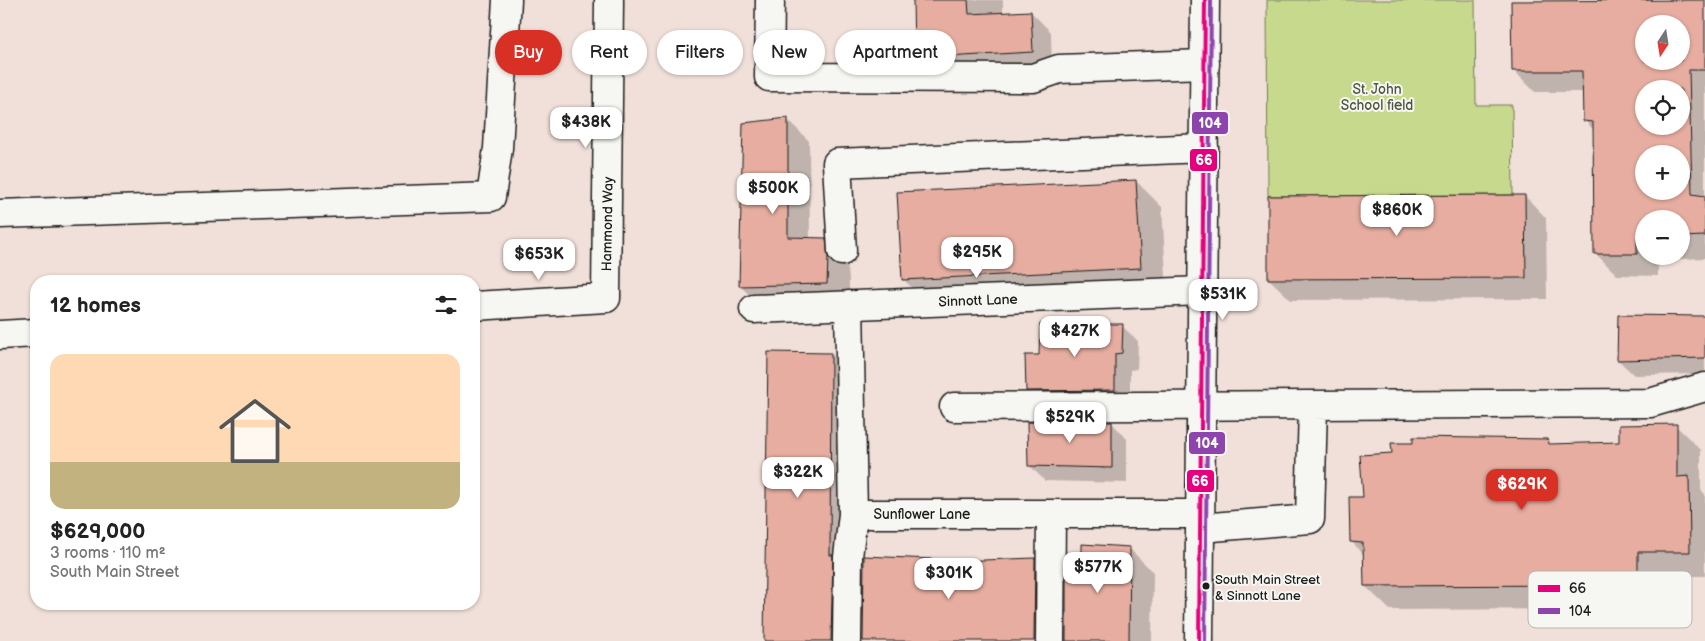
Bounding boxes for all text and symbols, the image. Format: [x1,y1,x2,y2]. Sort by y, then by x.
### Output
north arrow [1635,15,1690,70]
map controls [1635,15,1690,265]
chip: Buy [495,30,562,75]
chip: Rent [572,30,647,75]
chip: Filters [657,30,743,75]
chip: New [753,30,825,75]
chip: Apartment [835,30,956,75]
button: locate [1635,80,1690,135]
park label: St. John School field [1341,81,1413,114]
pin: $438K [551,106,621,149]
line badge: 104 [1191,111,1229,135]
text: $438K [561,113,611,132]
text: 104 [1199,115,1222,132]
button: + [1635,145,1690,200]
line badge: 66 [1189,148,1218,172]
text: 66 [1196,152,1212,169]
pin: $500K [738,172,808,215]
street label: Hammond Way [598,176,617,271]
text: $500K [748,179,798,198]
pin: $860K [1362,194,1432,237]
text: $860K [1372,201,1422,220]
button: − [1635,210,1690,265]
pin: $295K [942,236,1012,279]
pin: $653K [504,238,574,281]
text: $295K [952,243,1002,262]
text: $653K [514,245,564,264]
pin: $531K [1188,278,1258,321]
text: $531K [1200,285,1246,304]
icon: filters [432,291,460,319]
street label: Sinnott Lane [938,291,1018,310]
text: 12 homes [50,293,141,318]
pin: $427K [1040,316,1110,358]
text: $427K [1051,322,1099,341]
icon: home [210,386,300,476]
pin: $529K [1035,402,1105,444]
text: $529K [1045,408,1095,427]
line badge: 104 [1188,431,1226,455]
text: 104 [1196,435,1219,452]
pin: $322K [763,456,833,499]
text: $322K [773,463,823,482]
pin: $629K [1487,468,1557,511]
line badge: 66 [1186,469,1215,493]
text: 66 [1192,473,1208,490]
text: $629K [1497,475,1547,494]
street label: Sunflower Lane [874,506,970,523]
text: $629,000 [50,519,145,544]
text: 3 rooms · 110 m² [50,544,166,563]
pin: $577K [1063,552,1133,594]
pin: $301K [914,558,984,600]
text: $577K [1074,558,1122,577]
text: South Main Street [50,563,179,582]
text: $301K [925,564,973,583]
legend [1528,571,1692,628]
place label: South Main Street & Sinnott Lane [1215,572,1320,604]
text: 66 [1569,580,1587,597]
marker: South Main Street & Sinnott Lane [1201,581,1211,591]
text: 104 [1569,603,1592,620]

